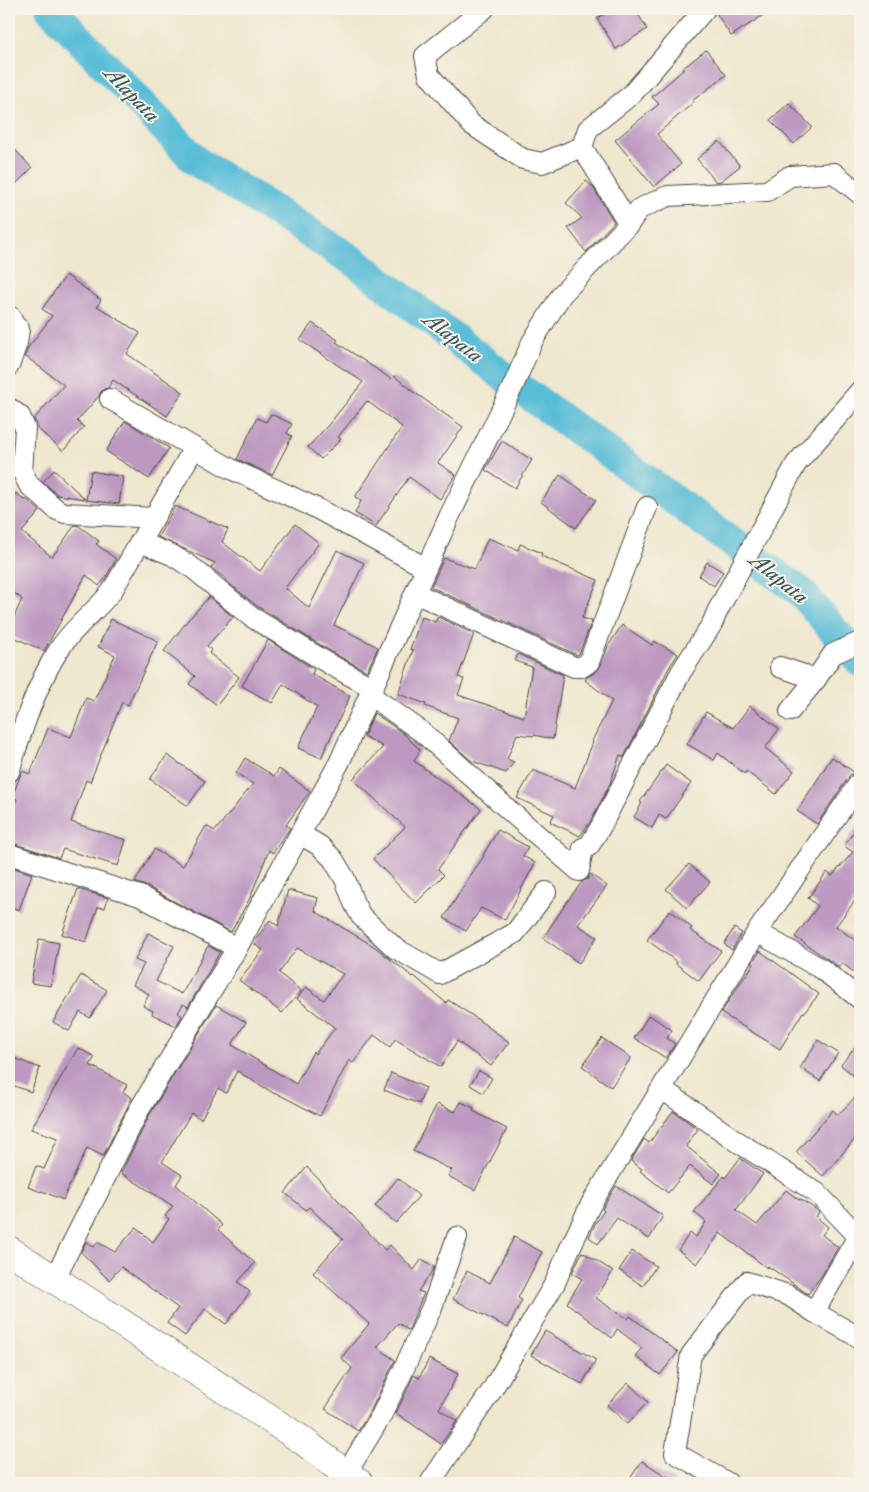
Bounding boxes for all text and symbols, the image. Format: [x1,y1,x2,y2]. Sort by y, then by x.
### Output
water label: Alapata [97,58,166,128]
water label: Alapata [416,304,489,369]
water label: Alapata [742,544,814,610]

